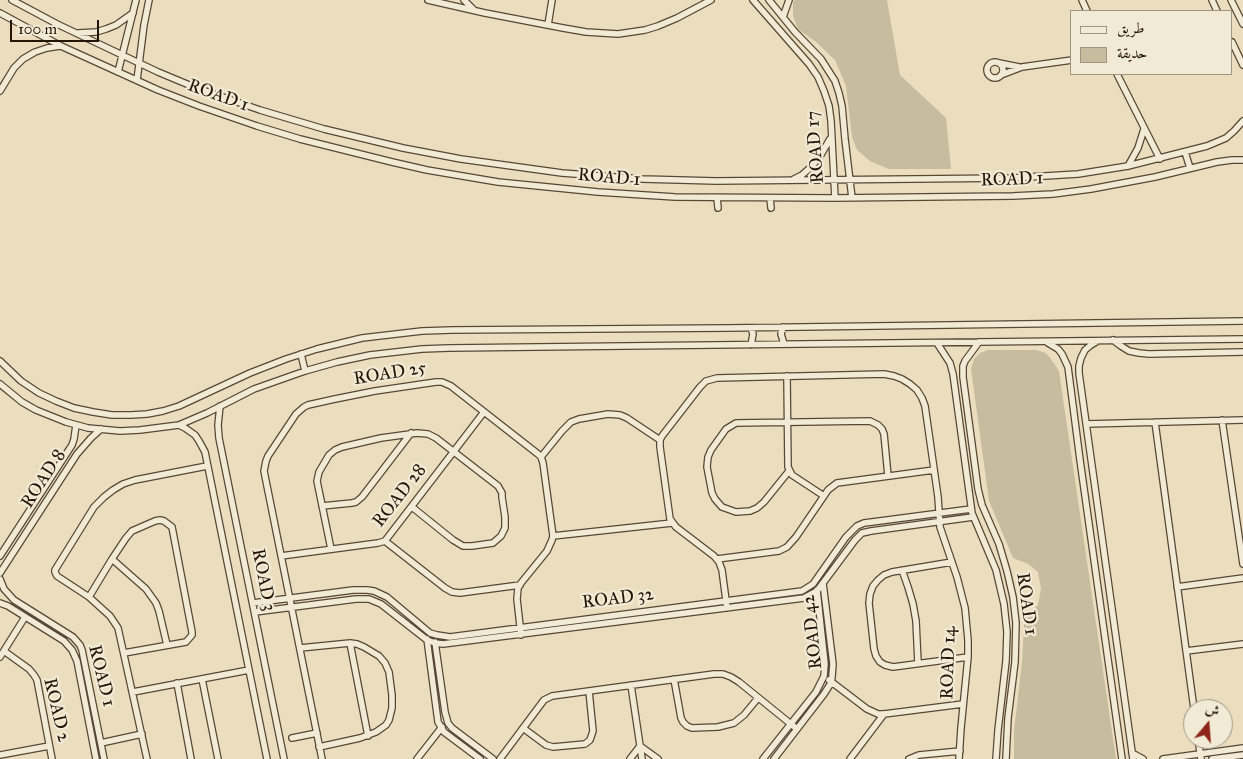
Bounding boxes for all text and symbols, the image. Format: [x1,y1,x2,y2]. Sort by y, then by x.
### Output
scale bar [12,10,101,42]
legend [1070,10,1233,75]
text: طريق [1117,19,1144,37]
text: 100 m [18,20,57,38]
text: حديقة [1117,44,1147,62]
street label: ROAD 1 [185,75,251,117]
street label: ROAD 17 [803,110,829,184]
street label: ROAD 1 [577,164,641,192]
street label: ROAD 1 [980,168,1044,192]
street label: ROAD 25 [352,358,428,390]
street label: ROAD 8 [17,446,71,512]
street label: ROAD 28 [369,460,431,532]
street label: ROAD 3 [246,547,280,613]
street label: ROAD 1 [1011,571,1041,637]
street label: ROAD 32 [581,584,655,614]
street label: ROAD 42 [798,594,828,670]
street label: ROAD 14 [937,626,961,700]
street label: ROAD 1 [83,643,119,709]
street label: ROAD 2 [38,676,74,744]
north arrow [1183,699,1233,749]
text: ش [1203,700,1222,720]

